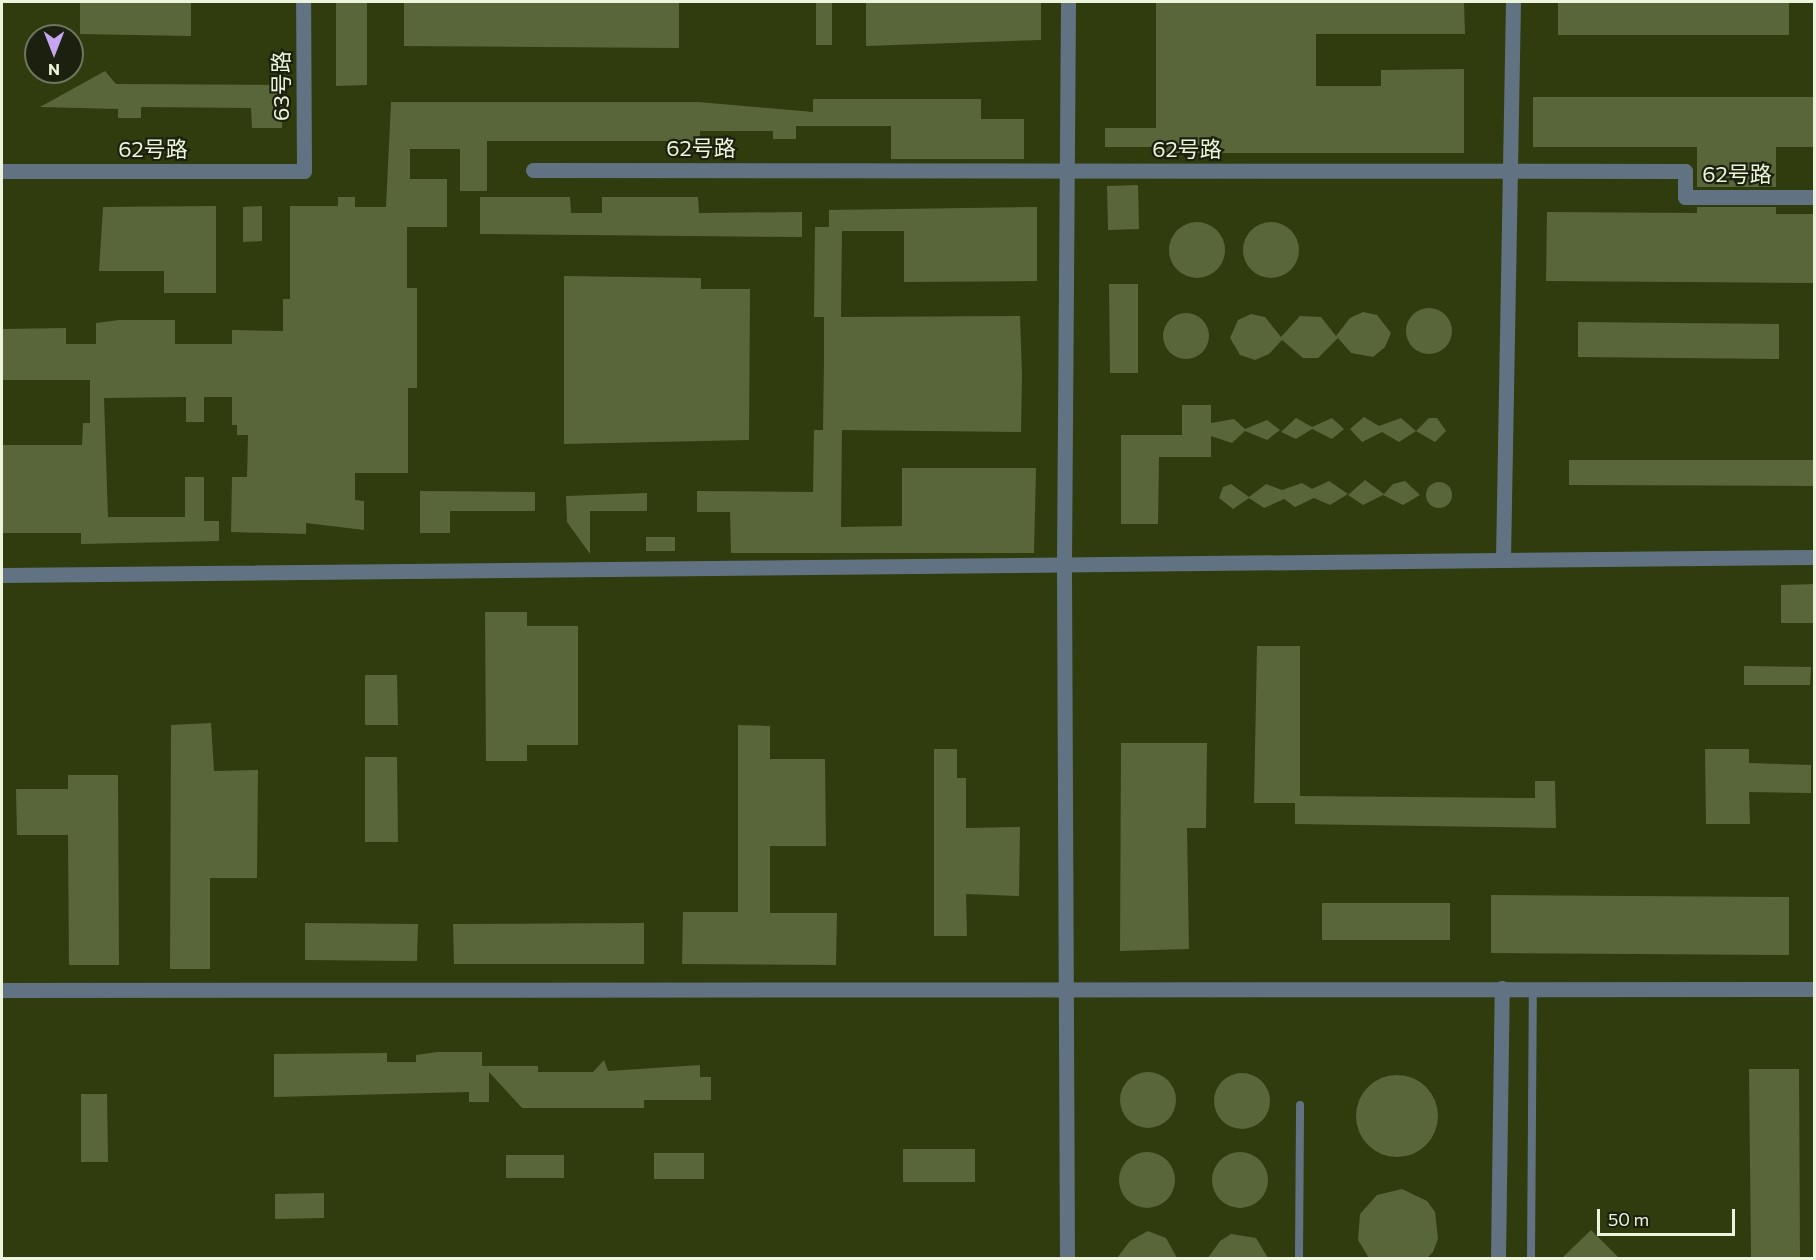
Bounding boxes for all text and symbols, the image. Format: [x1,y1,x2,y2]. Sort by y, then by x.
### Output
north arrow [24,24,84,84]
street label: 63号路 [268,51,294,121]
text: N [48,61,60,80]
street label: 62号路 [666,135,736,161]
street label: 62号路 [118,136,188,162]
street label: 62号路 [1152,136,1222,162]
street label: 62号路 [1702,161,1772,187]
scale bar [1600,1197,1738,1235]
text: 50 m [1608,1208,1649,1230]

